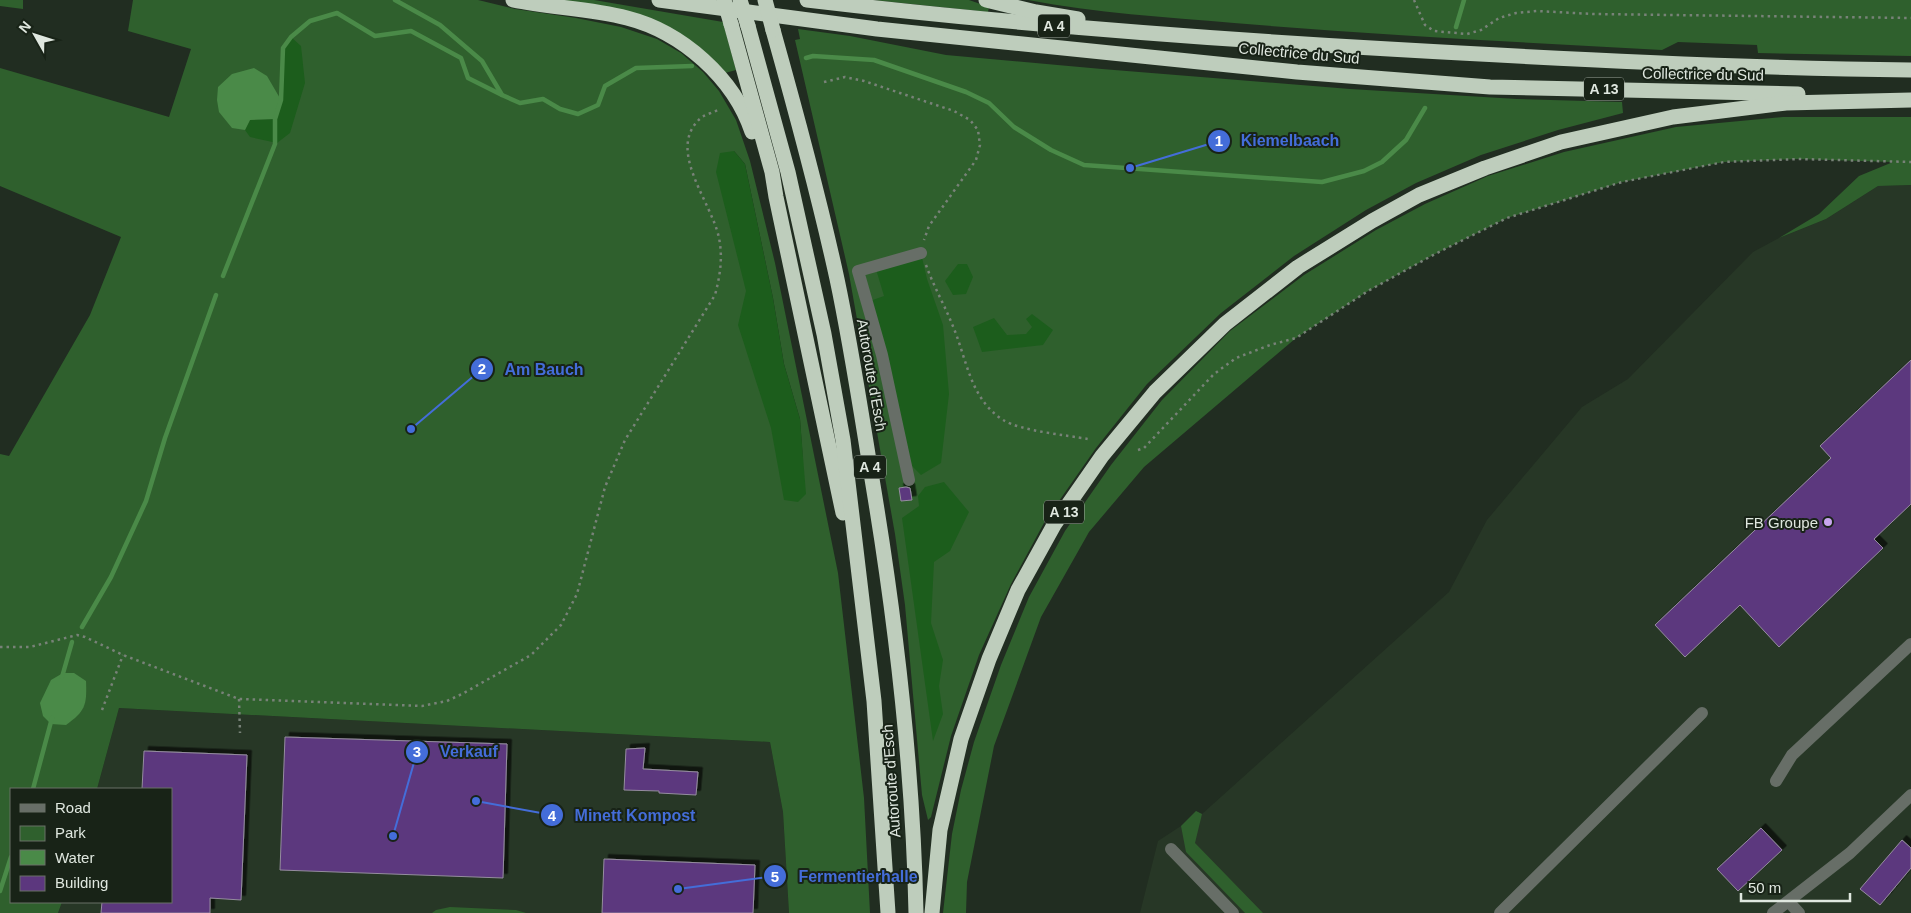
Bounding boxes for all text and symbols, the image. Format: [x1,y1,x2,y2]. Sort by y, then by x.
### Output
north arrow [10,10,60,60]
road number: A 4 [1038,15,1070,38]
text: N [15,18,34,36]
street label: Collectrice du Sud [1238,39,1360,67]
street label: Collectrice du Sud [1642,64,1764,84]
road number: A 13 [1584,78,1624,100]
callout: Kiemelbaach [1206,125,1350,156]
text: 1 [1215,132,1223,149]
text: Kiemelbaach [1241,132,1339,149]
street label: Autoroute d'Esch [854,317,890,433]
callout: Am Bauch [469,354,593,385]
text: 2 [478,360,486,377]
text: Am Bauch [504,361,584,378]
road number: A 4 [854,456,886,478]
road number: A 13 [1044,501,1084,524]
place label: FB Groupe [1745,514,1818,531]
marker: FB Groupe [1822,516,1834,528]
street label: Autoroute d'Esch [879,724,903,838]
callout: Verkauf [405,736,508,767]
text: 3 [413,743,421,760]
text: Verkauf [440,743,499,760]
legend [10,788,172,903]
text: Road [55,799,91,816]
callout: Minett Kompost [539,800,705,831]
text: 4 [548,807,557,824]
text: Minett Kompost [575,807,696,824]
text: Park [55,824,86,841]
text: Water [55,849,94,866]
callout: Fermentierhalle [763,861,927,892]
text: 5 [771,868,779,885]
text: Fermentierhalle [798,868,918,885]
scale bar [1741,870,1850,902]
text: Building [55,874,108,891]
text: 50 m [1748,879,1781,896]

